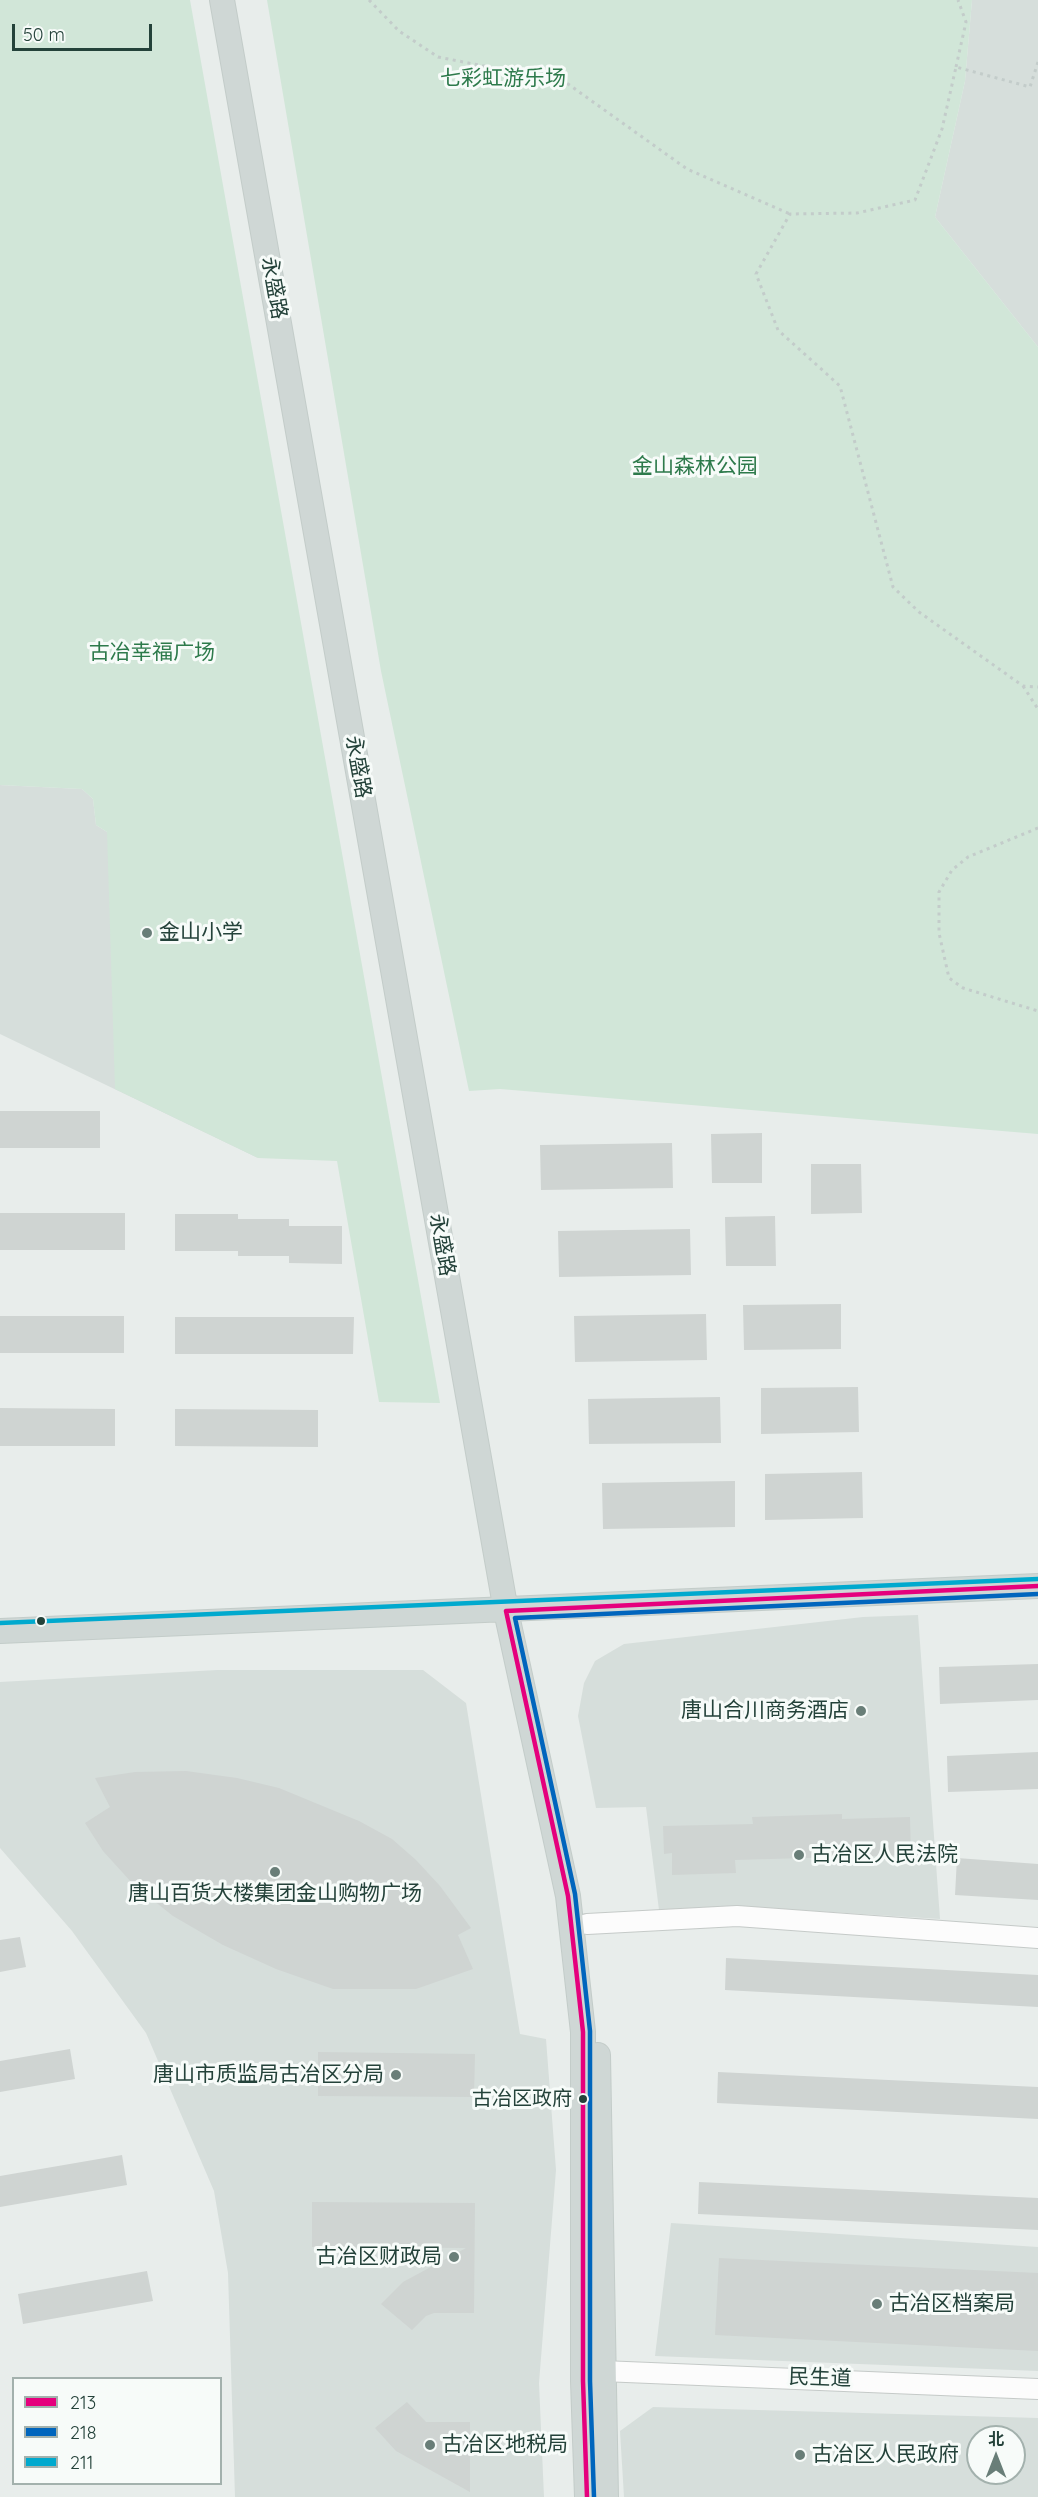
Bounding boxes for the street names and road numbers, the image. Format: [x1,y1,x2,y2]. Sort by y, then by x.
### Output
street label: 永盛路 [256,255,292,321]
street label: 永盛路 [340,734,376,800]
street label: 永盛路 [424,1212,460,1278]
street label: 民生道 [788,2364,852,2392]

